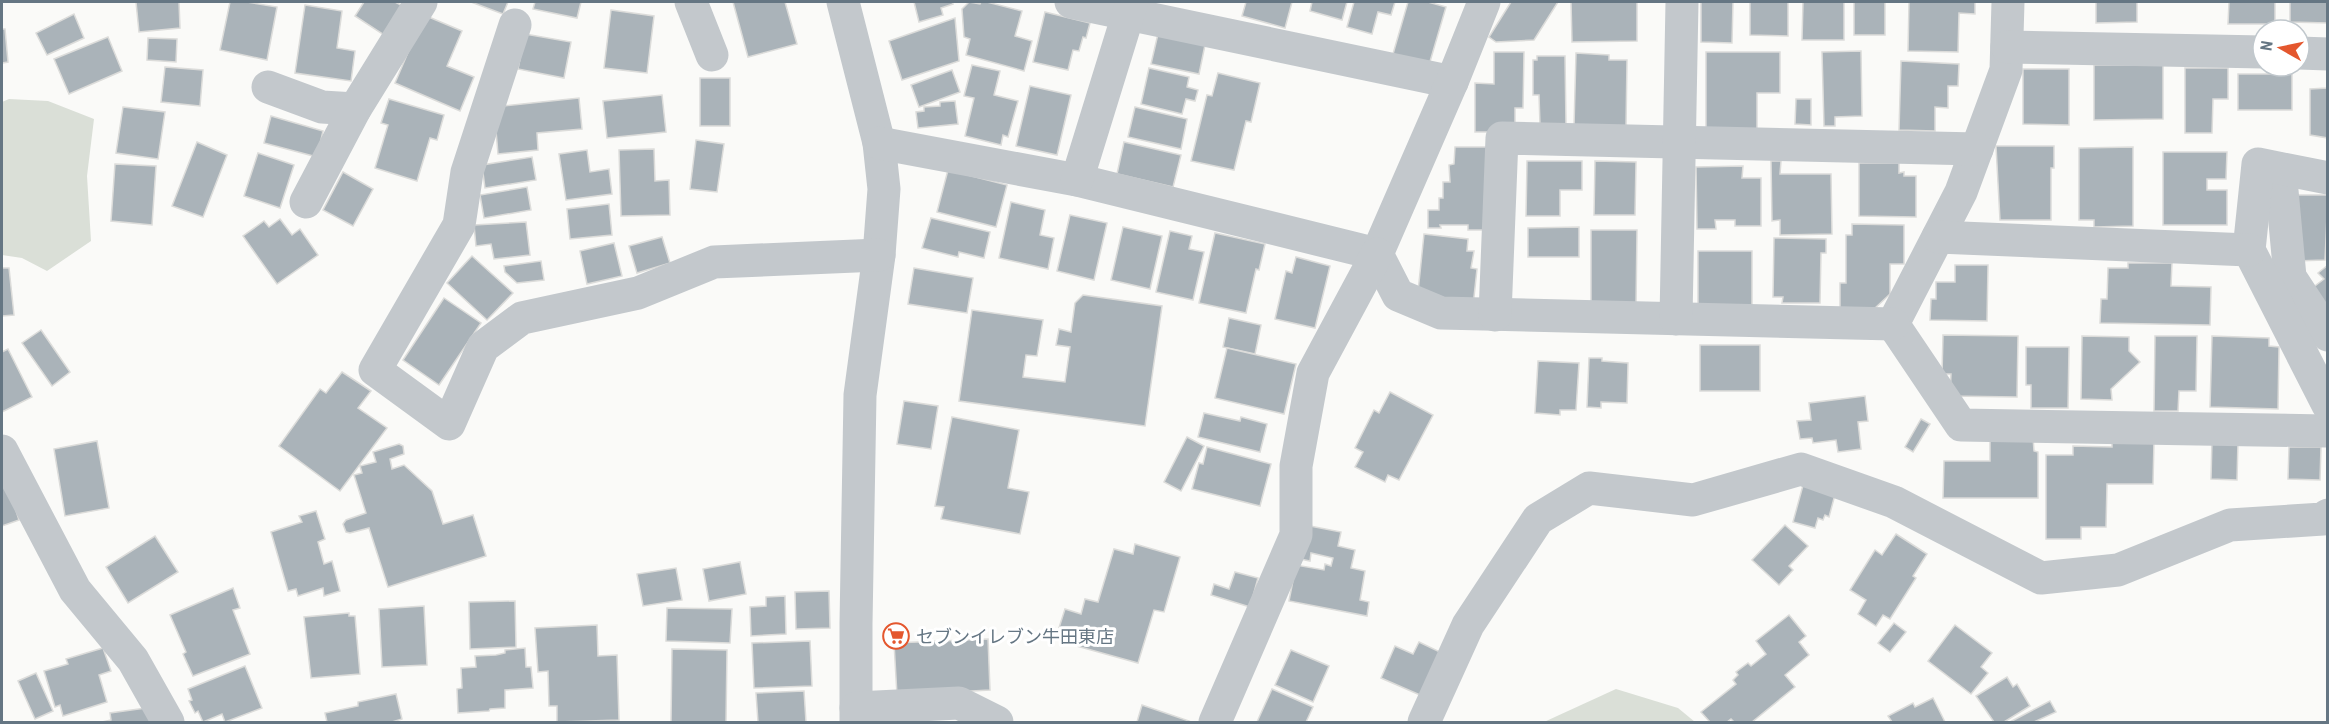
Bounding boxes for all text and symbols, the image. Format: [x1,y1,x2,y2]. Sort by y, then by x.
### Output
north arrow [2251,18,2311,78]
text: N [2257,39,2277,52]
supermarket icon: セブンイレブン牛田東店 [881,621,911,651]
place label: セブンイレブン牛田東店 [916,626,1114,647]

